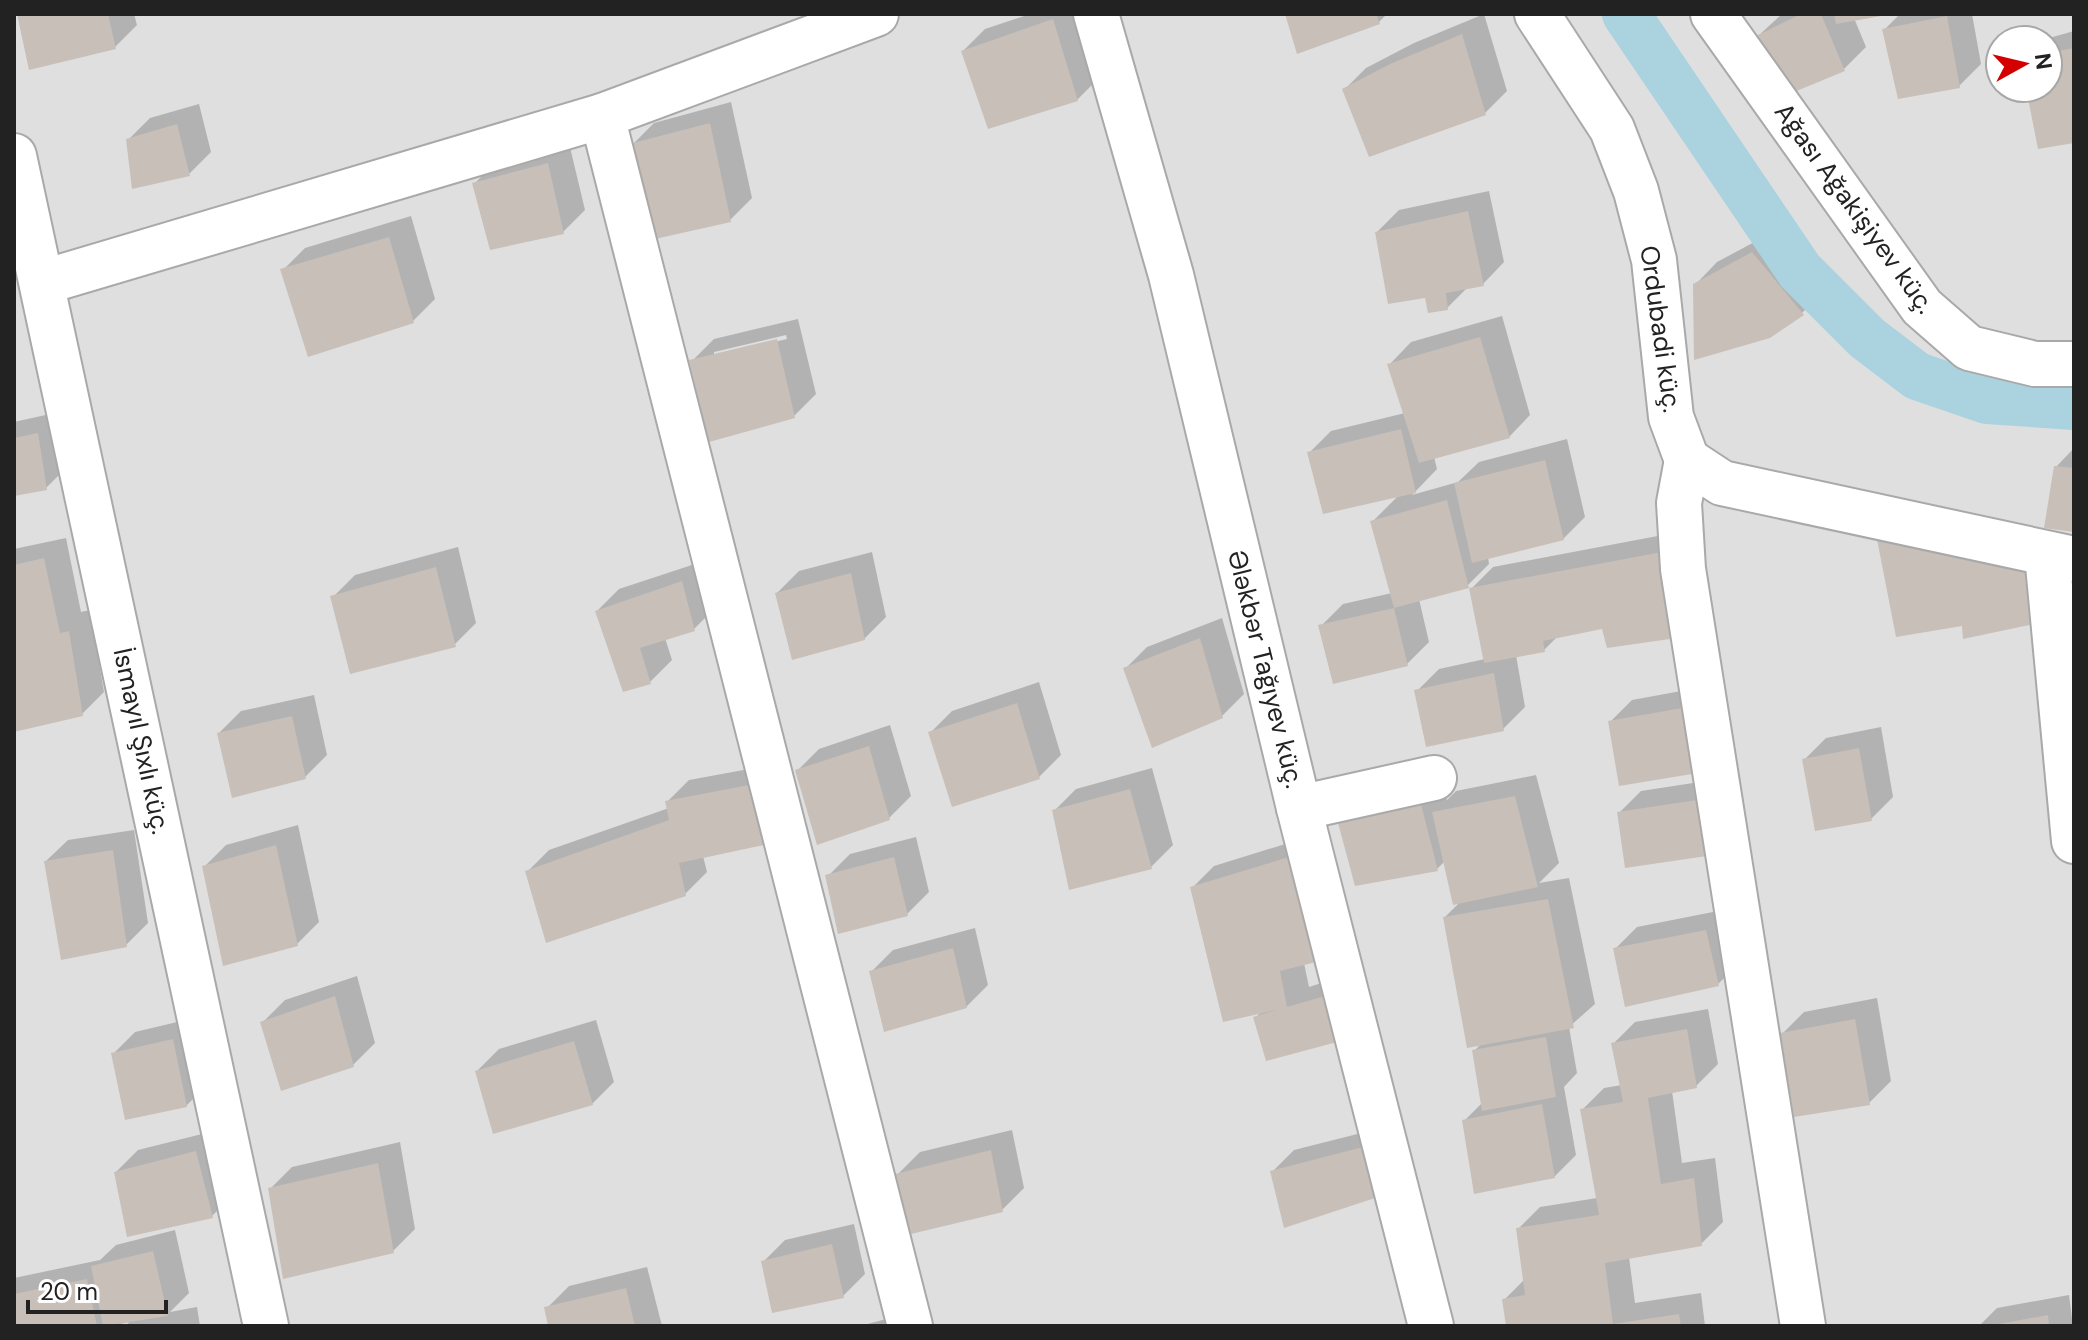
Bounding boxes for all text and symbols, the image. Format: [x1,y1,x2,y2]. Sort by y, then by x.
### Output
north arrow [1984,24,2064,104]
text: N [2028,51,2059,71]
street label: Ağası Ağakişiyev küç. [1767,96,1943,320]
street label: Ordubadi küç. [1632,243,1690,415]
street label: Ələkbər Tağıyev küç. [1220,547,1312,791]
street label: İsmayıl Şıxlı küç. [106,645,178,837]
scale bar [28,1264,166,1314]
text: 20 m [40,1276,98,1307]

